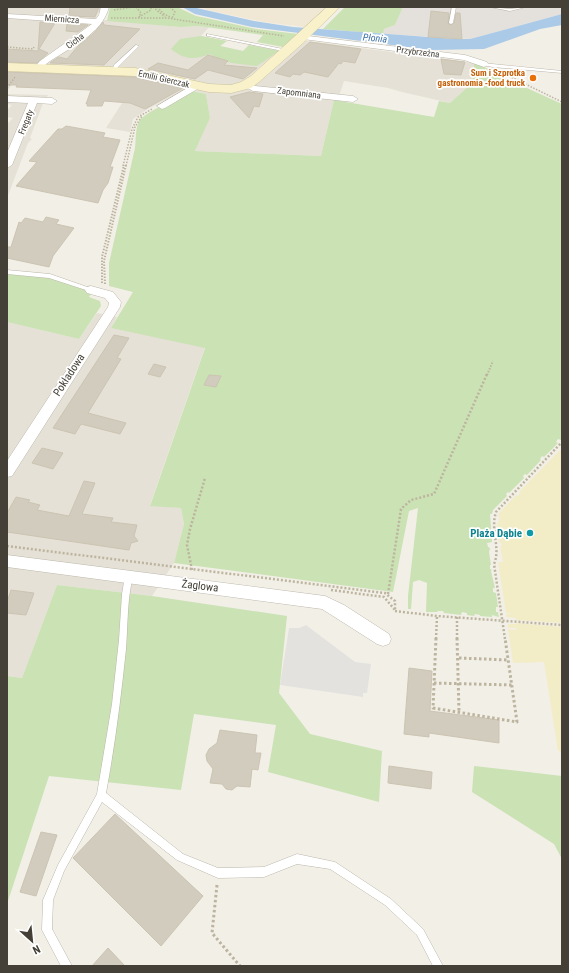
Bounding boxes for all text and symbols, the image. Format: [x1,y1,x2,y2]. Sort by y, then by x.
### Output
street label: Miernicza [44,13,80,25]
street label: Cicha [64,31,86,51]
water label: Płonia [362,31,388,45]
street label: Przybrzeżna [396,44,440,60]
street label: Emilii Gierczak [137,68,191,90]
place label: Sum i Szprotka gastronomia -food truck [438,68,526,88]
marker: Sum i Szprotka gastronomia -food truck [528,73,538,83]
street label: Zapomniana [276,85,322,101]
street label: Fregaty [16,108,36,136]
street label: Pokładowa [50,351,88,399]
place label: Plaża Dąbie [470,527,522,540]
marker: Plaża Dąbie [525,528,535,538]
street label: Żaglowa [181,577,219,595]
north arrow [12,921,52,961]
text: N [30,942,42,957]

